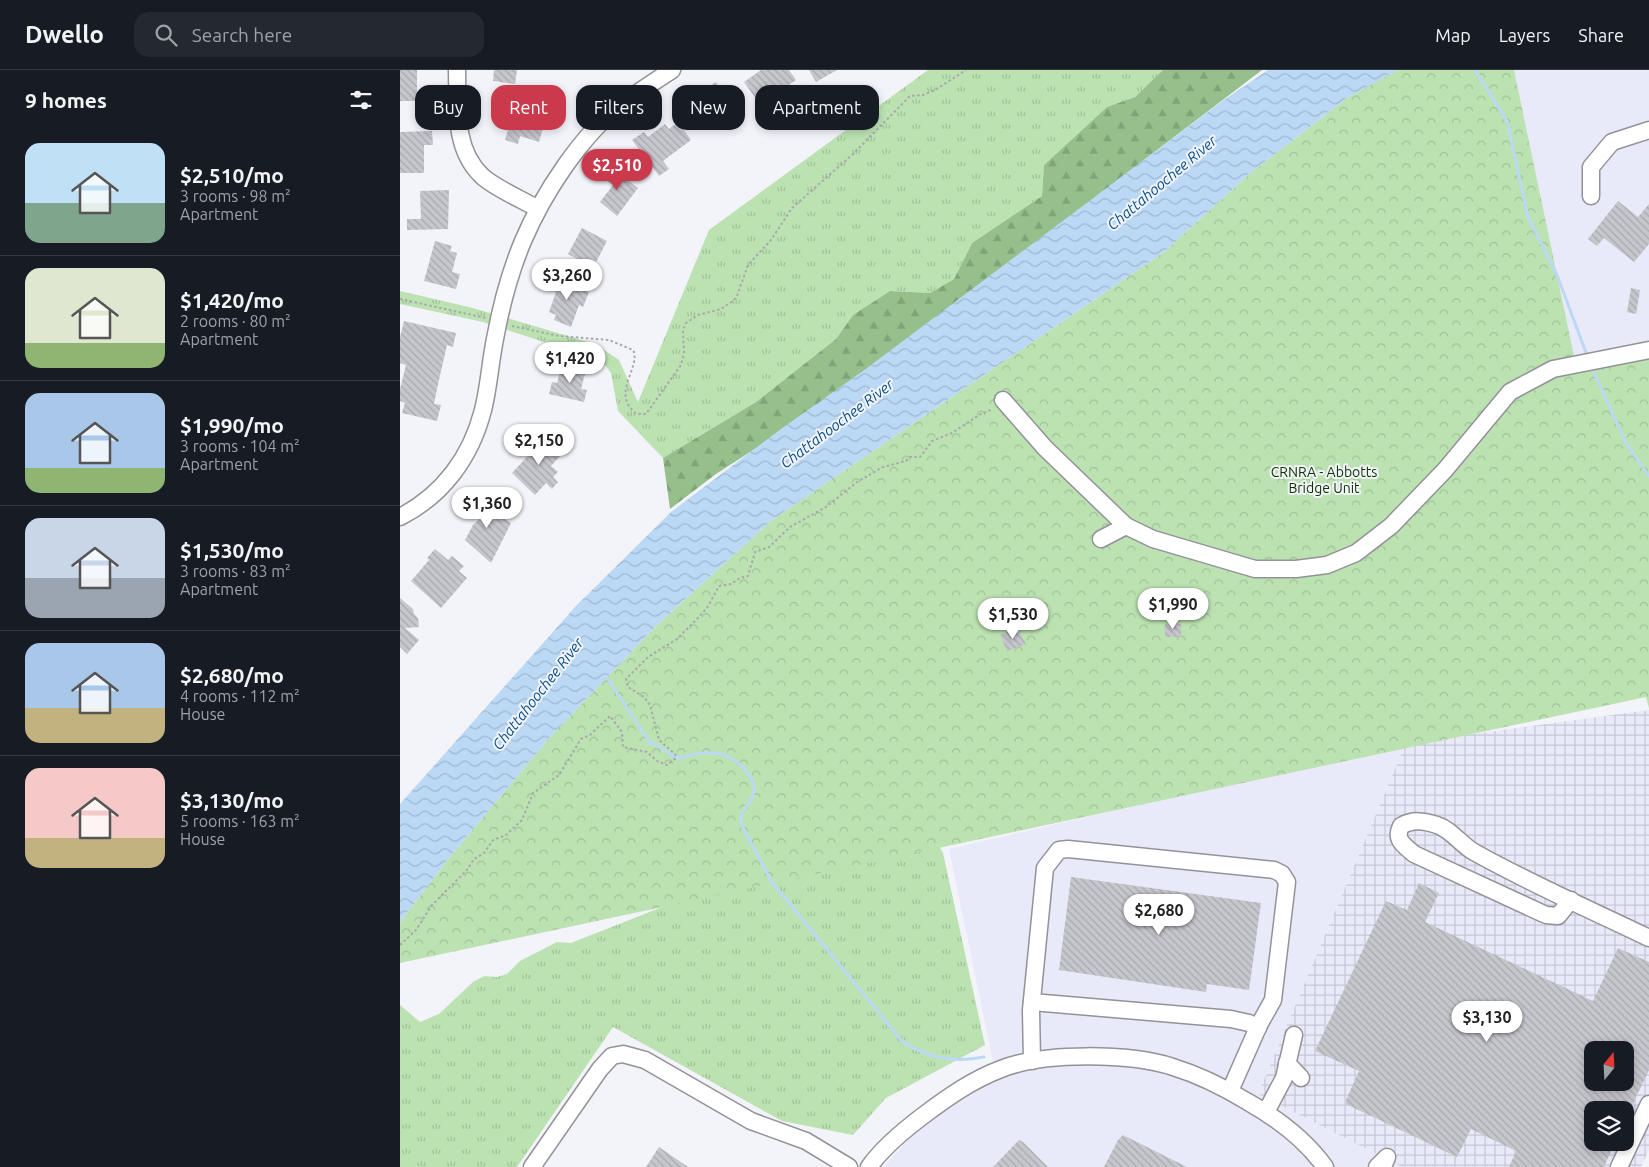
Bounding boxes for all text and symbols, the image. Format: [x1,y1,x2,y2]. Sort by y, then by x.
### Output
search box [134,12,484,57]
text: Dwello [25,21,104,48]
icon: search [152,21,180,49]
text: Search here [192,24,292,46]
text: Map [1435,25,1471,45]
text: Layers [1499,25,1550,45]
text: Share [1578,25,1624,45]
chip: Buy [415,85,481,130]
chip: Rent [491,85,566,130]
chip: Filters [576,85,662,130]
chip: New [672,85,745,130]
chip: Apartment [755,85,879,130]
icon: filters [347,86,375,114]
text: 9 homes [25,88,107,112]
water label: Chattahoochee River [1104,131,1221,233]
pin: $2,510 [576,148,658,191]
text: $2,510 [592,156,642,174]
icon: home [65,163,125,223]
text: $2,510/mo [180,163,284,187]
text: 3 rooms · 98 m² [180,187,291,205]
text: Apartment [180,205,258,223]
pin: $3,260 [526,258,608,301]
text: $3,260 [542,266,592,284]
icon: home [65,288,125,348]
text: $1,420/mo [180,288,284,312]
text: 2 rooms · 80 m² [180,312,291,330]
text: Apartment [180,330,258,348]
pin: $1,420 [529,342,611,384]
text: $1,420 [545,349,595,367]
water label: Chattahoochee River [777,375,898,472]
icon: home [65,413,125,473]
text: $1,990/mo [180,413,284,437]
pin: $2,150 [498,424,580,466]
text: $2,150 [514,431,564,449]
text: 3 rooms · 104 m² [180,437,300,455]
text: Apartment [180,455,258,473]
park label: CRNRA - Abbotts Bridge Unit [1271,464,1377,496]
pin: $1,360 [446,486,528,529]
text: $1,360 [462,494,512,512]
icon: home [65,538,125,598]
text: $1,530/mo [180,538,284,562]
text: 3 rooms · 83 m² [180,562,291,580]
text: Apartment [180,580,258,598]
pin: $1,990 [1132,588,1214,630]
text: $1,990 [1148,595,1198,613]
pin: $1,530 [972,598,1054,640]
text: $1,530 [988,605,1038,623]
water label: Chattahoochee River [489,633,587,753]
icon: home [65,663,125,723]
text: $2,680/mo [180,663,284,687]
text: 4 rooms · 112 m² [180,687,300,705]
text: House [180,705,225,723]
icon: home [65,788,125,848]
text: $3,130/mo [180,788,284,812]
text: 5 rooms · 163 m² [180,812,300,830]
text: House [180,830,225,848]
pin: $2,680 [1118,894,1200,936]
text: $2,680 [1134,901,1184,919]
pin: $3,130 [1446,1000,1528,1043]
text: $3,130 [1462,1008,1512,1026]
north arrow [1584,1041,1634,1091]
map controls [1584,1041,1634,1151]
button: layers [1584,1101,1634,1151]

